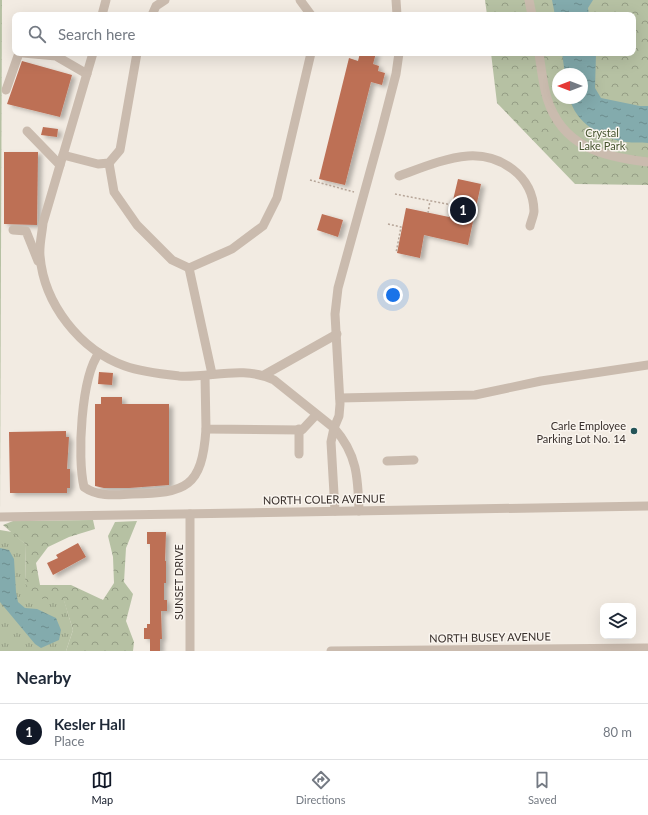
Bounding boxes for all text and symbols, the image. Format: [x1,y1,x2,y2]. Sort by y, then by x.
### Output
search box [12,12,636,56]
icon: search [26,23,48,45]
text: Search here [58,25,135,43]
north arrow [552,68,588,104]
park label: Crystal Lake Park [579,126,626,152]
pin: 1 [450,195,476,225]
your location [383,285,403,305]
place label: Carle Employee Parking Lot No. 14 [536,419,627,445]
marker: Carle Employee Parking Lot No. 14 [629,426,639,436]
street label: NORTH COLER AVENUE [263,491,385,507]
street label: SUNSET DRIVE [172,544,185,620]
map controls [600,603,636,639]
button: layers [600,603,636,639]
street label: NORTH BUSEY AVENUE [429,629,551,645]
text: Nearby [16,667,71,688]
text: Kesler Hall [54,715,125,733]
text: 1 [25,724,33,740]
text: 80 m [603,724,632,740]
text: Place [54,733,84,749]
tab: Map [91,769,113,806]
tab: Directions [296,769,345,806]
tab: Saved [528,769,557,806]

